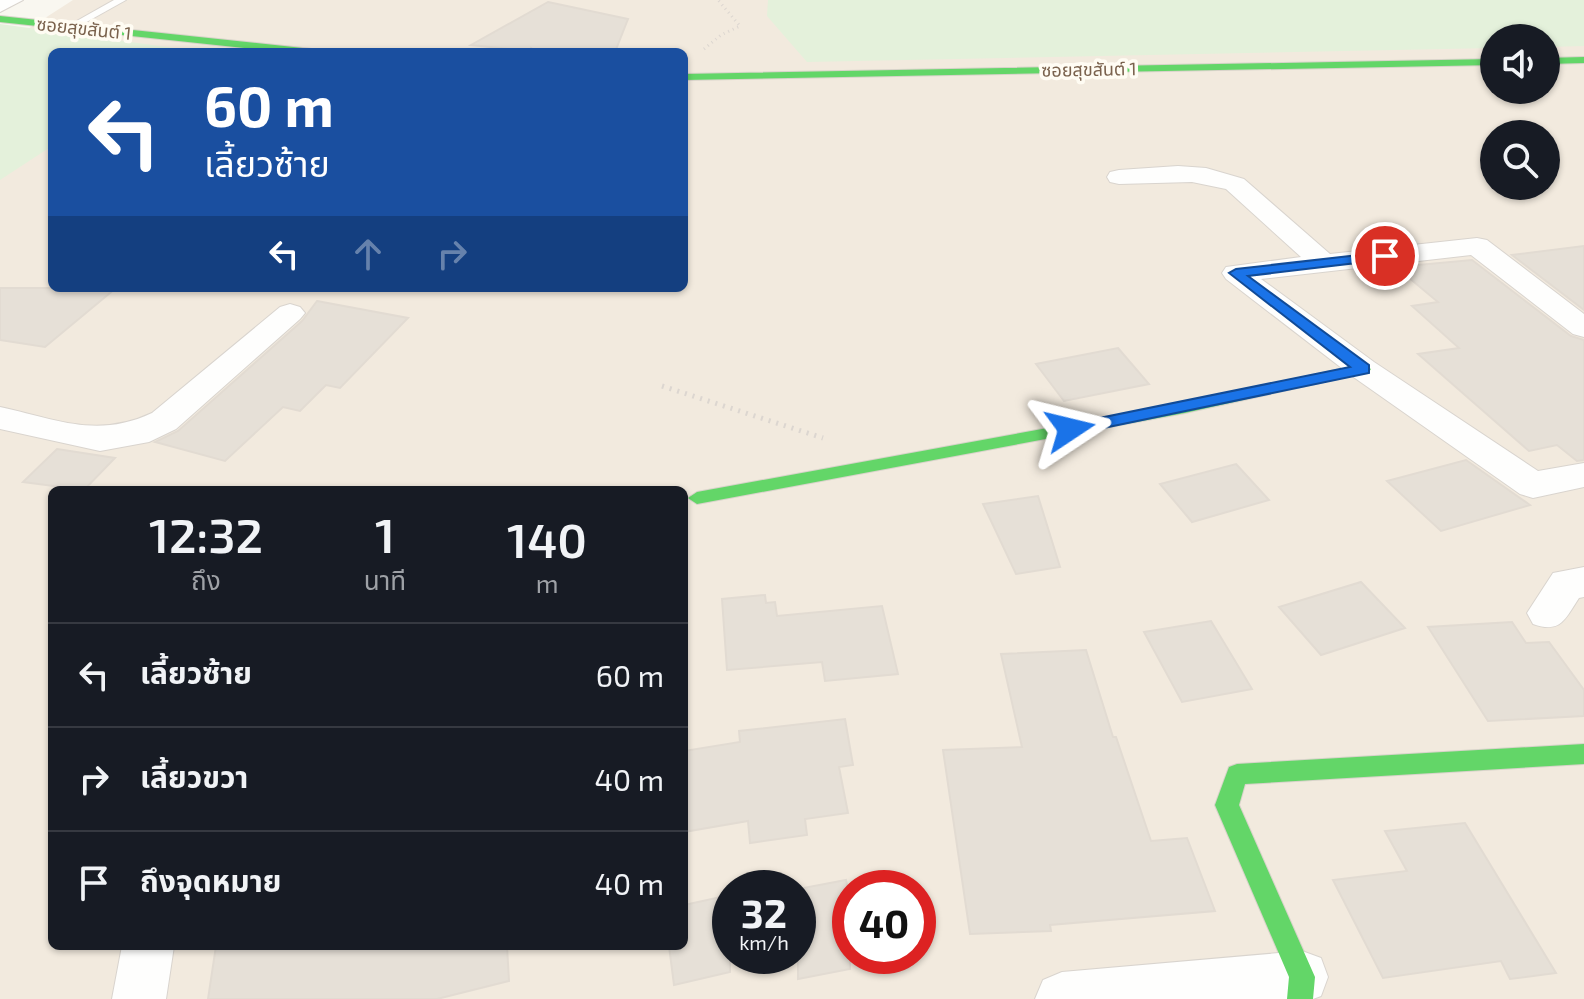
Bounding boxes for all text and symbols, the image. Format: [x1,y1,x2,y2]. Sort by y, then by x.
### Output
street label: ซอยสุขสันต์ 1 [35,12,132,45]
map controls [1480,24,1560,200]
button: sound [1480,24,1560,104]
street label: ซอยสุขสันต์ 1 [1041,57,1137,82]
text: 60 m [204,71,334,138]
icon: left [72,80,176,184]
button: search [1480,120,1560,200]
text: เลี้ยวซ้าย [204,141,330,184]
pin [1351,222,1419,290]
icon: left [262,232,306,276]
icon: ahead [346,232,390,276]
icon: right [430,232,474,276]
icon: arrive [1363,234,1407,278]
position arrow [1028,387,1112,471]
text: 12:32 [149,505,263,563]
text: 1 [375,505,395,563]
text: 140 [507,510,587,568]
text: ถึง [191,564,221,595]
text: นาที [364,564,406,595]
text: m [536,567,558,598]
icon: left [72,653,116,697]
text: เลี้ยวซ้าย [140,654,252,690]
text: 60 m [596,657,664,693]
icon: right [72,757,116,801]
text: เลี้ยวขวา [140,758,248,794]
text: 40 m [594,761,664,797]
icon: arrive [72,861,116,905]
text: ถึงจุดหมาย [140,862,281,898]
text: 40 m [594,865,664,901]
speed limit sign: 40 [832,870,936,974]
text: 32 [741,888,787,936]
text: km/h [739,930,789,954]

